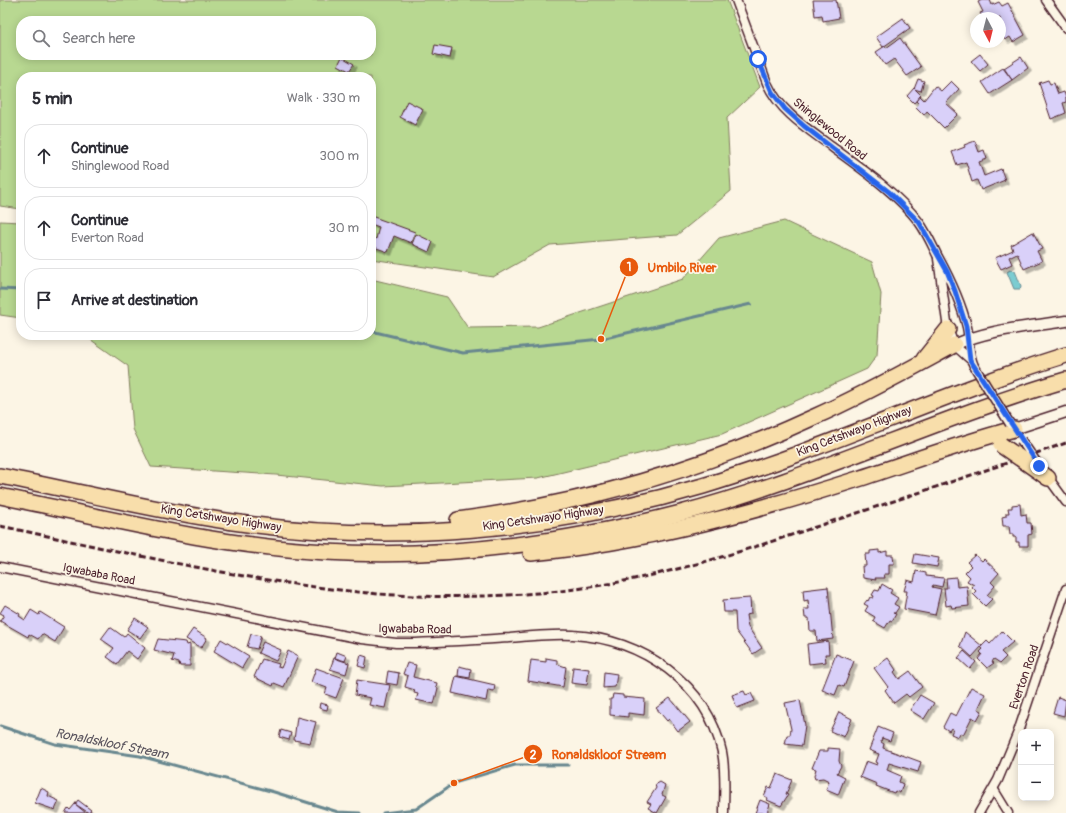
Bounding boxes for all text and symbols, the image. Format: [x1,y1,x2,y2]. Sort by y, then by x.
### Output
north arrow [970,12,1006,48]
search box [16,16,376,60]
icon: search [30,27,52,49]
text: Search here [62,29,135,48]
route start [749,50,767,68]
text: 5 min [32,88,72,109]
text: Walk · 330 m [287,90,360,106]
street label: Shinglewood Road [790,95,870,164]
text: Continue [71,139,129,158]
icon: ahead [33,145,55,167]
text: 300 m [320,148,359,164]
text: Shinglewood Road [71,158,169,174]
text: Continue [71,211,129,230]
icon: ahead [33,217,55,239]
text: 30 m [329,220,359,236]
text: Everton Road [71,230,144,246]
callout: Umbilo River [619,255,724,280]
text: 1 [627,260,631,275]
text: Umbilo River [648,260,717,276]
icon: arrive [33,289,55,311]
text: Arrive at destination [71,291,198,310]
street label: King Cetshwayo Highway [795,403,914,460]
route end [1030,457,1048,475]
street label: King Cetshwayo Highway [159,502,282,535]
street label: King Cetshwayo Highway [482,503,605,534]
street label: Igwababa Road [61,560,137,589]
street label: Igwababa Road [378,621,452,638]
street label: Everton Road [1006,643,1043,711]
water label: Ronaldskloof Stream [54,725,171,763]
map controls [1018,729,1054,801]
button: + [1018,729,1054,765]
callout: Ronaldskloof Stream [523,742,674,767]
text: Ronaldskloof Stream [552,747,667,763]
text: 2 [530,748,537,763]
button: − [1018,765,1054,801]

